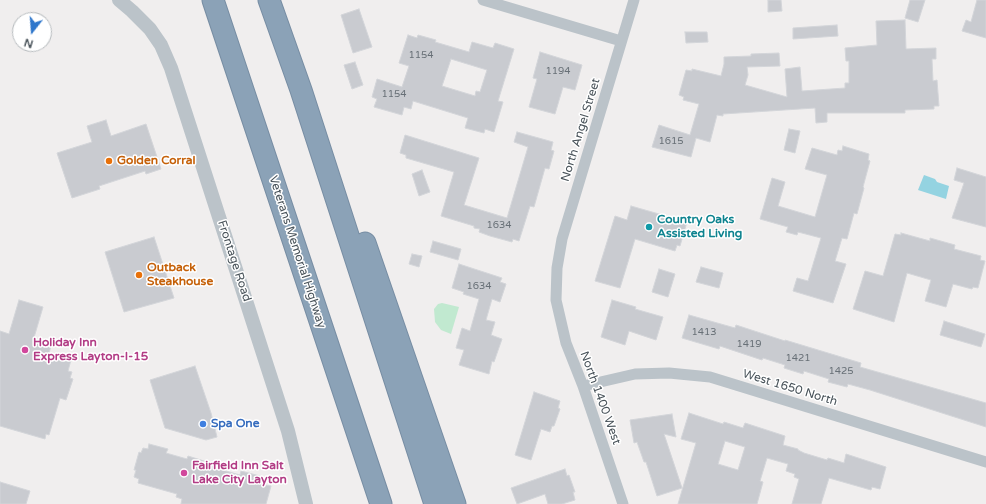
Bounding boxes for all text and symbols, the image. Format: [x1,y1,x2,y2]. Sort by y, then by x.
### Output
north arrow [12,12,52,52]
text: N [23,35,35,51]
house number: 1154 [408,49,434,61]
house number: 1194 [545,65,571,77]
street label: North Angel Street [558,77,604,183]
house number: 1154 [381,88,407,100]
house number: 1615 [658,135,684,147]
place label: Golden Corral [117,154,196,168]
marker: Golden Corral [104,156,114,166]
street label: Veterans Memorial Highway [266,174,328,330]
place label: Country Oaks Assisted Living [657,213,742,241]
street label: Frontage Road [214,218,254,304]
house number: 1634 [486,219,512,231]
marker: Country Oaks Assisted Living [644,222,654,232]
place label: Outback Steakhouse [147,261,213,289]
marker: Outback Steakhouse [134,270,144,280]
house number: 1634 [466,280,492,292]
house number: 1413 [691,326,717,338]
place label: Holiday Inn Express Layton-I-15 [33,336,148,364]
house number: 1419 [736,338,762,350]
marker: Holiday Inn Express Layton-I-15 [20,345,30,355]
street label: North 1400 West [576,349,624,447]
house number: 1421 [785,352,811,364]
house number: 1425 [828,365,854,377]
street label: West 1650 North [741,367,839,409]
place label: Spa One [211,417,259,431]
marker: Spa One [198,419,208,429]
place label: Fairfield Inn Salt Lake City Layton [192,459,287,487]
marker: Fairfield Inn Salt Lake City Layton [179,468,189,478]

